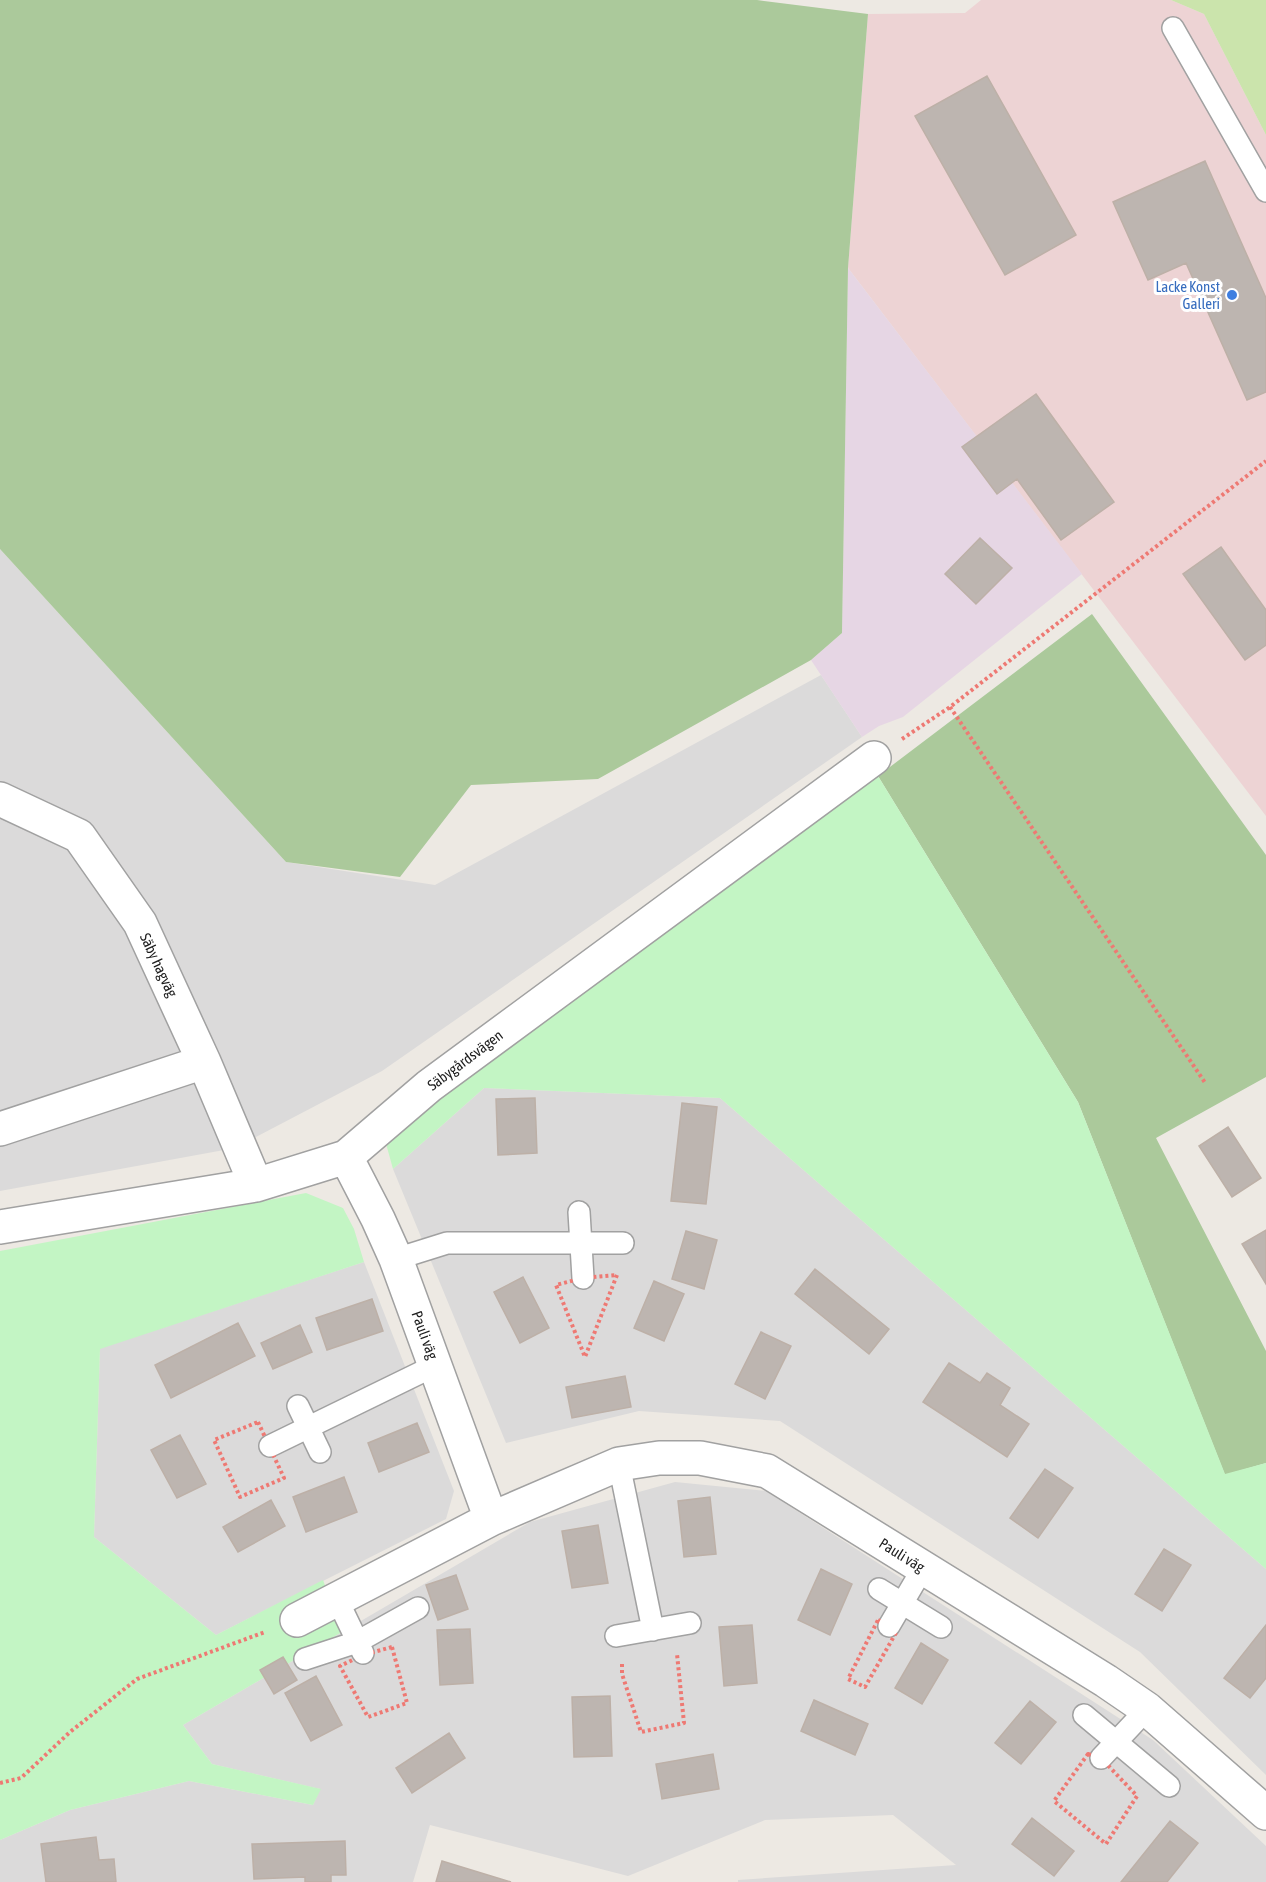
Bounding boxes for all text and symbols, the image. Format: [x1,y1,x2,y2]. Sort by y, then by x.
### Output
place label: Lacke Konst Galleri [1156,278,1220,312]
marker: Lacke Konst Galleri [1225,288,1239,302]
street label: Säby hagväg [137,930,181,1000]
street label: Säbygårdsvägen [424,1026,506,1094]
street label: Pauli väg [408,1308,442,1362]
street label: Pauli väg [876,1534,928,1576]

